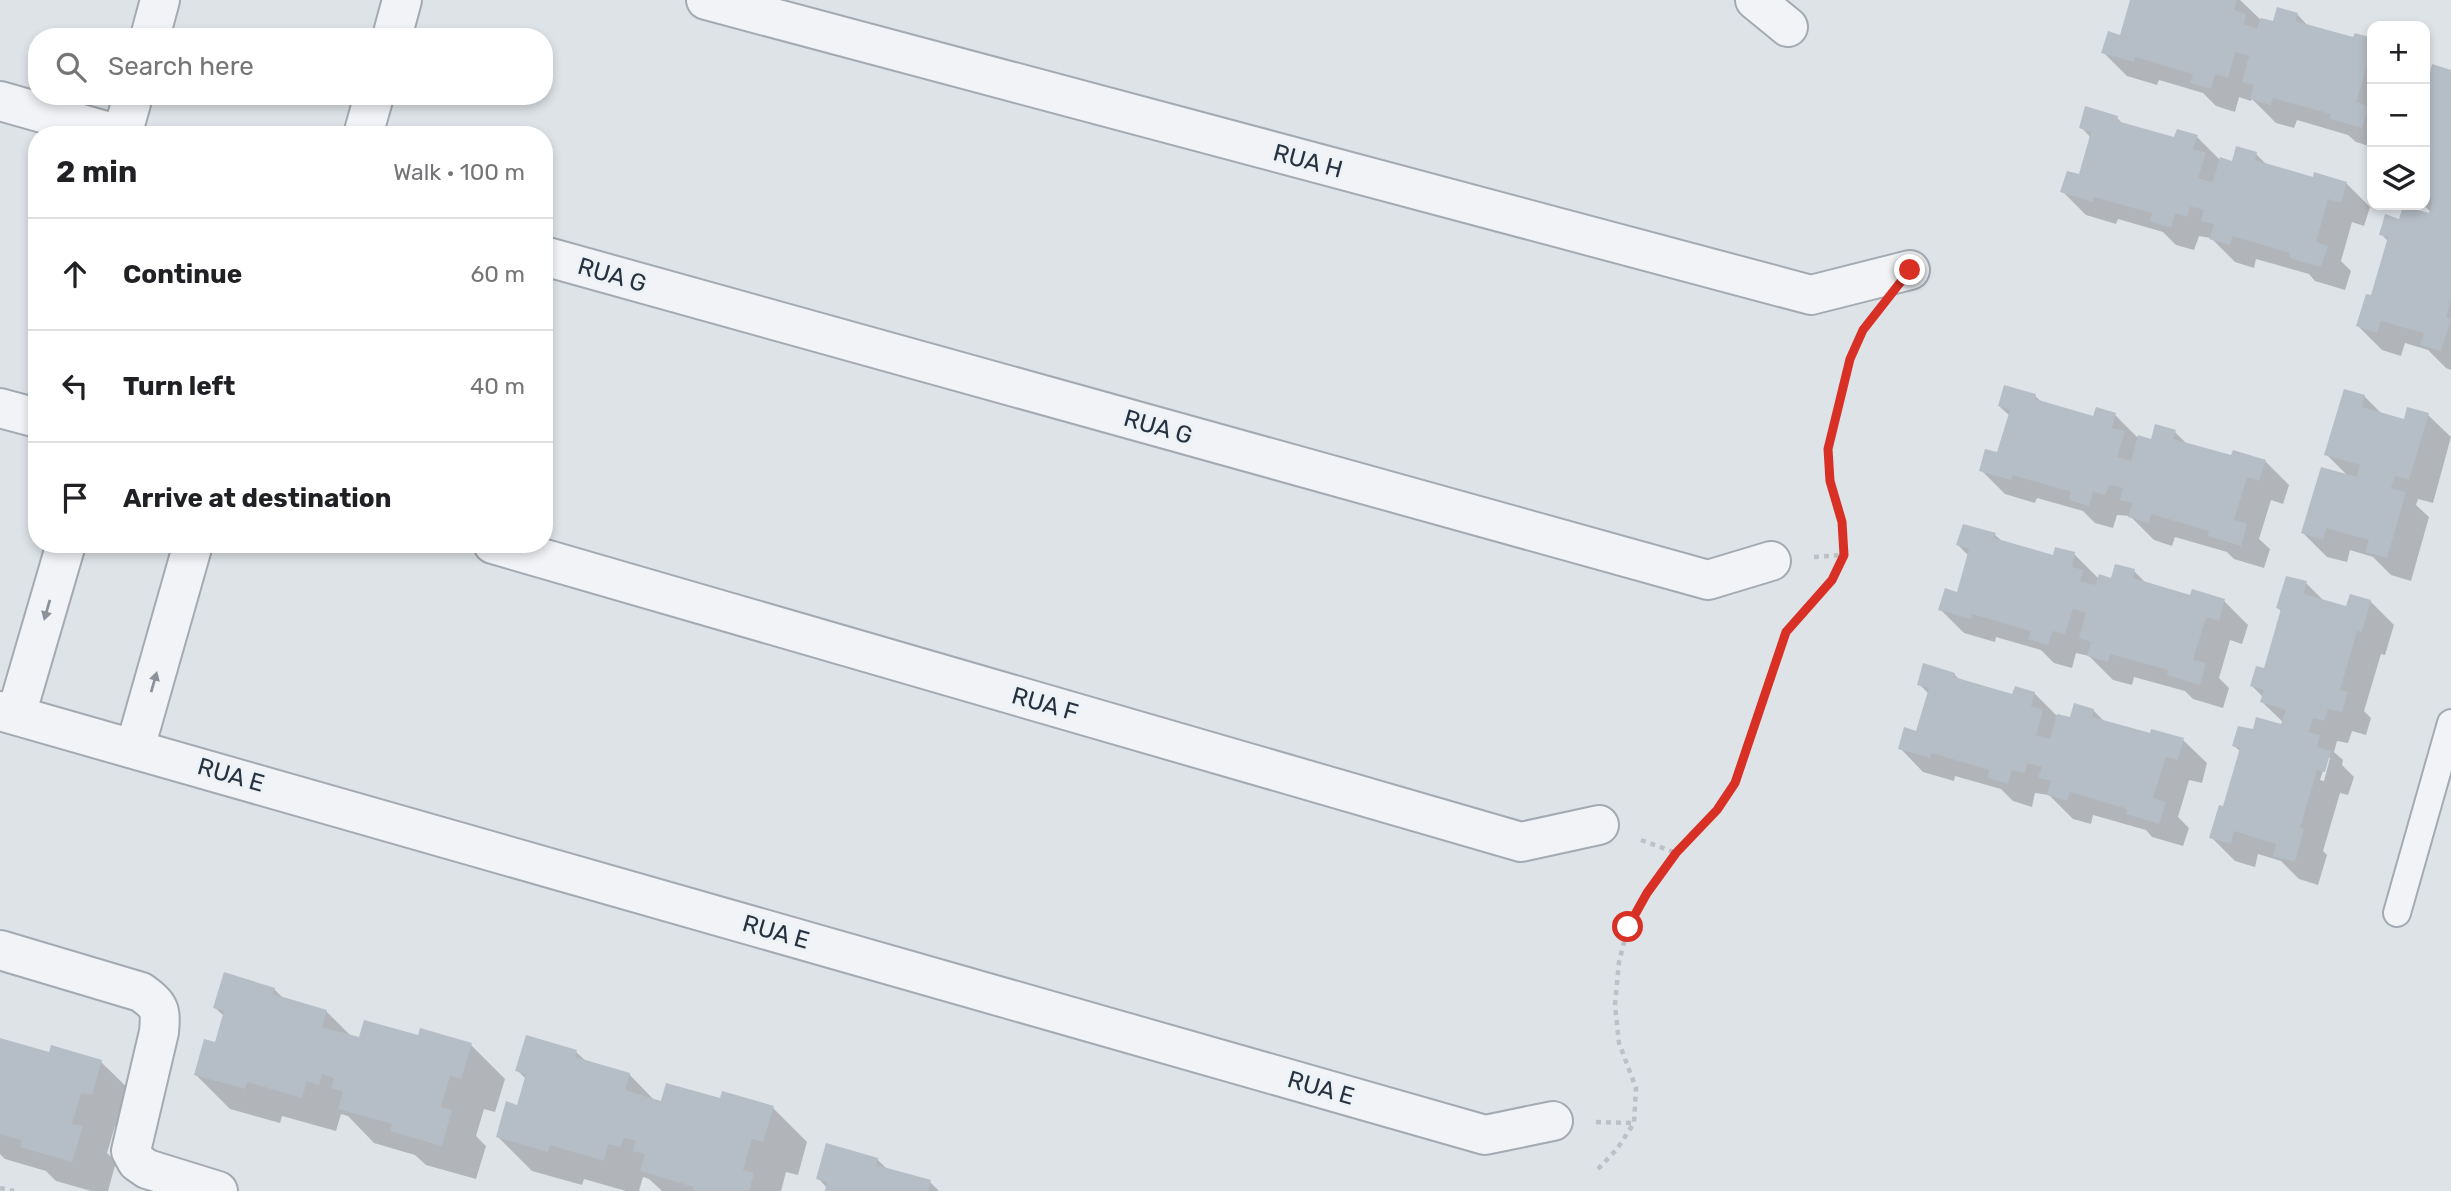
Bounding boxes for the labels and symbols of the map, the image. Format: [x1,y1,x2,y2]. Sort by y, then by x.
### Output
street label: RUA H [1270,138,1346,184]
street label: RUA G [575,252,649,298]
route end [1894,254,1925,285]
street label: RUA G [1121,404,1195,450]
one-way arrow [41,600,51,621]
one-way arrow [149,671,159,692]
street label: RUA F [1009,681,1081,727]
street label: RUA E [194,752,268,798]
street label: RUA E [739,909,813,955]
route start [1612,911,1643,942]
street label: RUA E [1284,1065,1358,1111]

